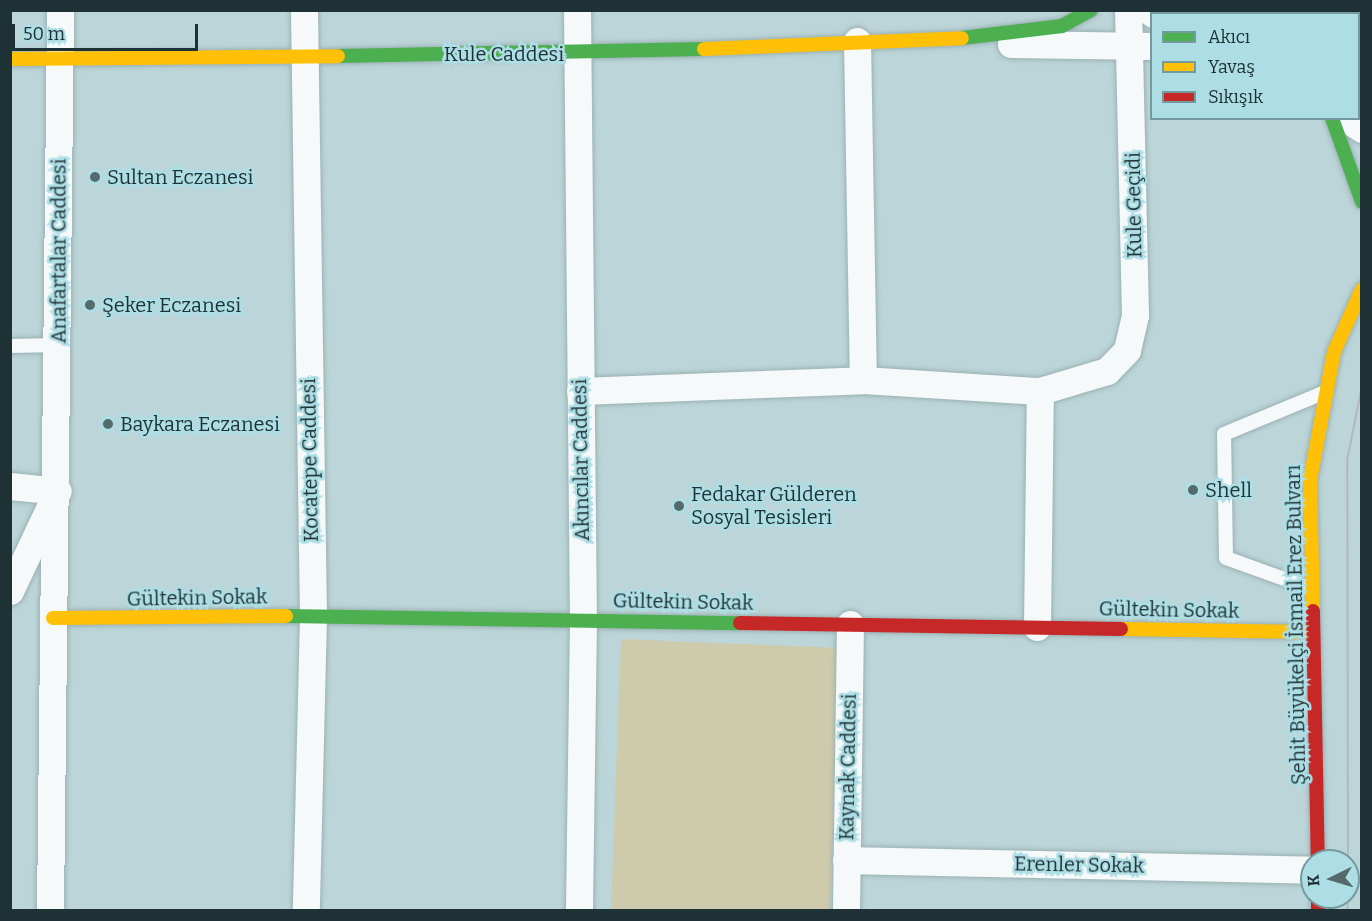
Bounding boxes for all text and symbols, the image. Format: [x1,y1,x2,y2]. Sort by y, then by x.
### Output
scale bar [15,12,201,50]
legend [1150,12,1360,120]
text: 50 m [23,23,65,45]
text: Akıcı [1208,26,1250,48]
street label: Kule Caddesi [444,42,564,66]
text: Yavaş [1208,56,1255,78]
text: Sıkışık [1208,86,1263,108]
street label: Kule Geçidi [1121,152,1147,258]
street label: Anafartalar Caddesi [47,159,71,343]
place label: Sultan Eczanesi [107,165,254,189]
marker: Sultan Eczanesi [88,170,102,184]
place label: Şeker Eczanesi [102,293,241,317]
marker: Şeker Eczanesi [83,298,97,312]
street label: Kocatepe Caddesi [297,378,323,542]
street label: Akıncılar Caddesi [568,379,594,541]
place label: Baykara Eczanesi [120,412,280,436]
marker: Baykara Eczanesi [101,417,115,431]
street label: Şehit Büyükelçi İsmail Erez Bulvarı [1281,465,1311,785]
place label: Shell [1205,478,1252,502]
place label: Fedakar Gülderen Sosyal Tesisleri [691,482,857,529]
marker: Shell [1186,483,1200,497]
marker: Fedakar Gülderen Sosyal Tesisleri [672,499,686,513]
street label: Gültekin Sokak [127,585,267,611]
street label: Gültekin Sokak [613,589,753,615]
street label: Gültekin Sokak [1099,597,1239,623]
street label: Kaynak Caddesi [835,693,861,841]
north arrow [1300,849,1360,909]
street label: Erenler Sokak [1014,852,1144,878]
text: K [1304,874,1324,887]

